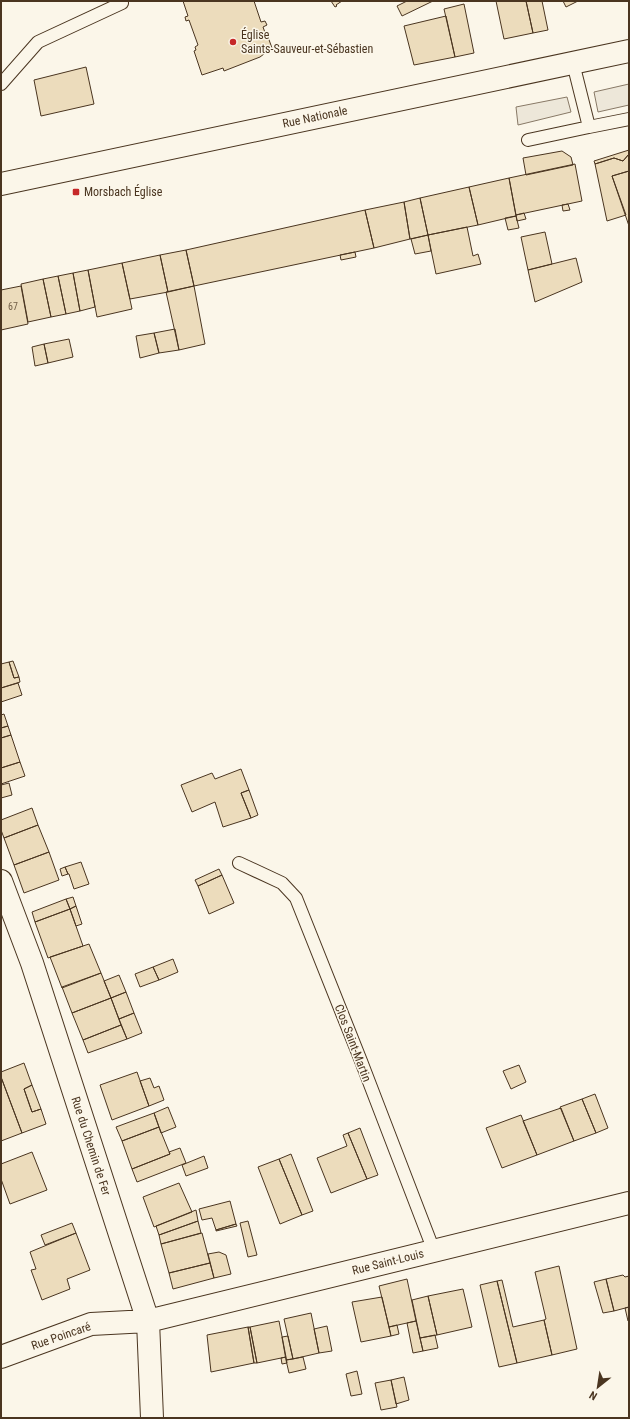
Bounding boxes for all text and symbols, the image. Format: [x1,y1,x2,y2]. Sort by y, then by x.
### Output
place label: Église Saints-Sauveur-et-Sébastien [241,27,373,56]
marker: Église Saints-Sauveur-et-Sébastien [228,37,238,47]
street label: Rue Nationale [281,103,349,131]
place label: Morsbach Église [84,184,163,199]
marker: Morsbach Église [71,187,81,197]
house number: 67 [8,301,18,312]
street label: Clos Saint-Martin [332,1002,374,1084]
street label: Rue du Chemin de Fer [68,1095,114,1197]
street label: Rue Saint-Louis [351,1246,425,1278]
street label: Rue Poincaré [29,1319,93,1353]
north arrow [578,1367,618,1407]
text: N [587,1388,599,1403]

